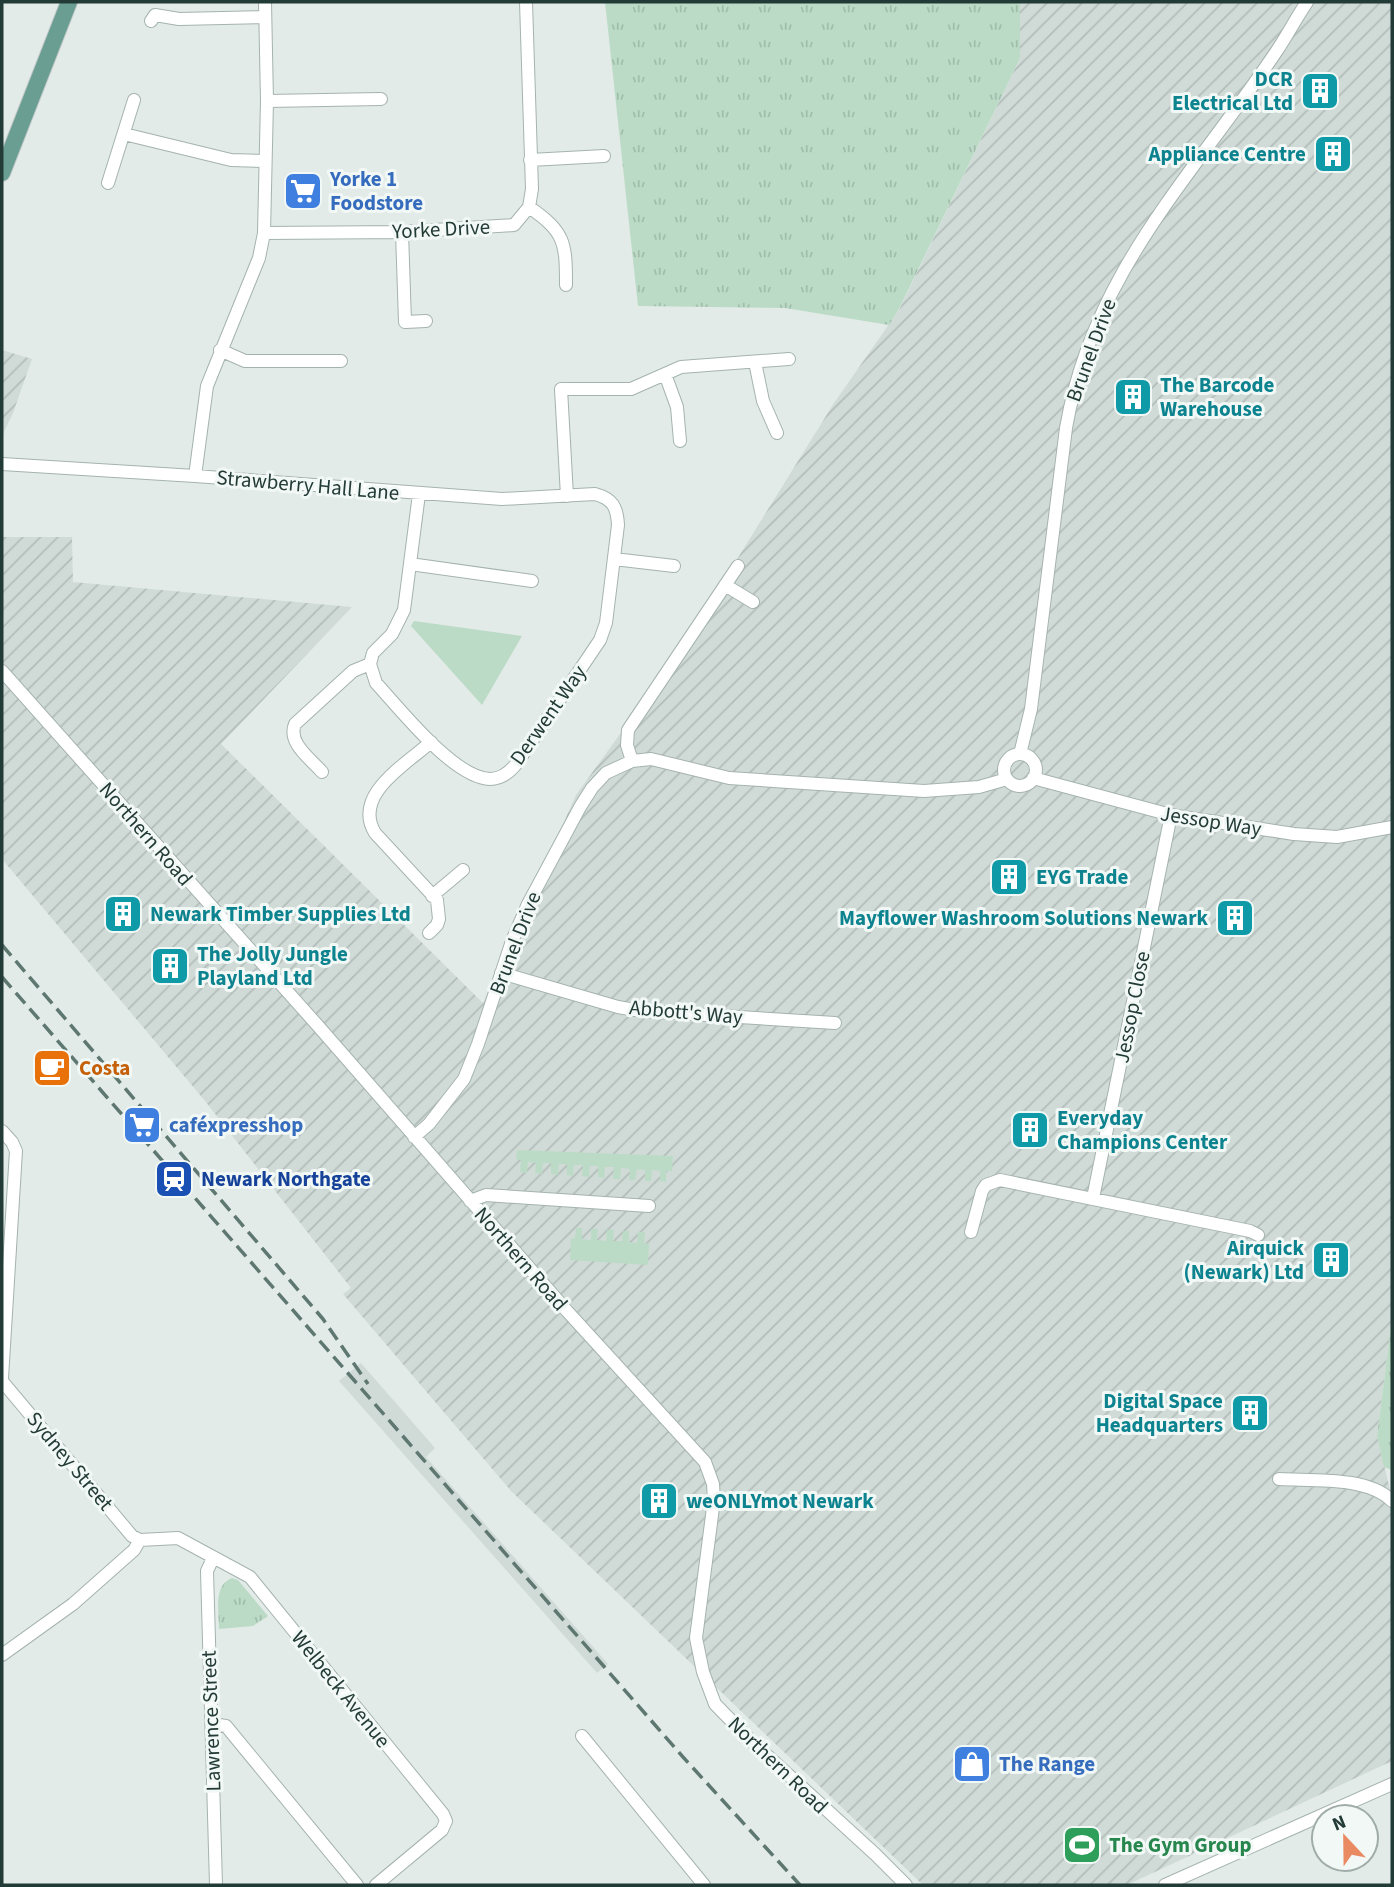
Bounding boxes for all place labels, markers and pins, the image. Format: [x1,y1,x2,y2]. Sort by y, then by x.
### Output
place label: DCR Electrical Ltd [1172,64,1293,118]
building icon: DCR Electrical Ltd [1299,70,1341,112]
building icon: Appliance Centre [1312,133,1354,175]
place label: Appliance Centre [1148,139,1306,169]
place label: Yorke 1 Foodstore [329,164,423,218]
supermarket icon: Yorke 1 Foodstore [282,170,324,212]
place label: The Barcode Warehouse [1160,370,1275,424]
building icon: The Barcode Warehouse [1112,376,1154,418]
building icon: EYG Trade [988,856,1030,898]
place label: EYG Trade [1036,862,1128,892]
building icon: Newark Timber Supplies Ltd [102,893,144,935]
building icon: Mayflower Washroom Solutions Newark [1214,897,1256,939]
place label: Newark Timber Supplies Ltd [150,899,411,929]
place label: Mayflower Washroom Solutions Newark [839,903,1208,933]
place label: The Jolly Jungle Playland Ltd [197,939,348,993]
building icon: The Jolly Jungle Playland Ltd [149,945,191,987]
cafe icon: Costa [31,1047,73,1089]
place label: Costa [79,1053,130,1083]
place label: Everyday Champions Center [1057,1103,1228,1157]
supermarket icon: caféxpresshop [121,1104,163,1146]
building icon: Everyday Champions Center [1009,1109,1051,1151]
place label: caféxpresshop [169,1110,303,1140]
station icon: Newark Northgate [153,1158,195,1200]
place label: Newark Northgate [201,1164,371,1194]
place label: Airquick (Newark) Ltd [1184,1233,1304,1287]
building icon: Airquick (Newark) Ltd [1310,1239,1352,1281]
place label: Digital Space Headquarters [1096,1386,1223,1440]
building icon: Digital Space Headquarters [1229,1392,1271,1434]
building icon: weONLYmot Newark [638,1480,680,1522]
place label: weONLYmot Newark [686,1486,874,1516]
shop icon: The Range [951,1743,993,1785]
place label: The Range [999,1749,1095,1779]
sports icon: The Gym Group [1061,1824,1103,1866]
place label: The Gym Group [1109,1830,1251,1860]

